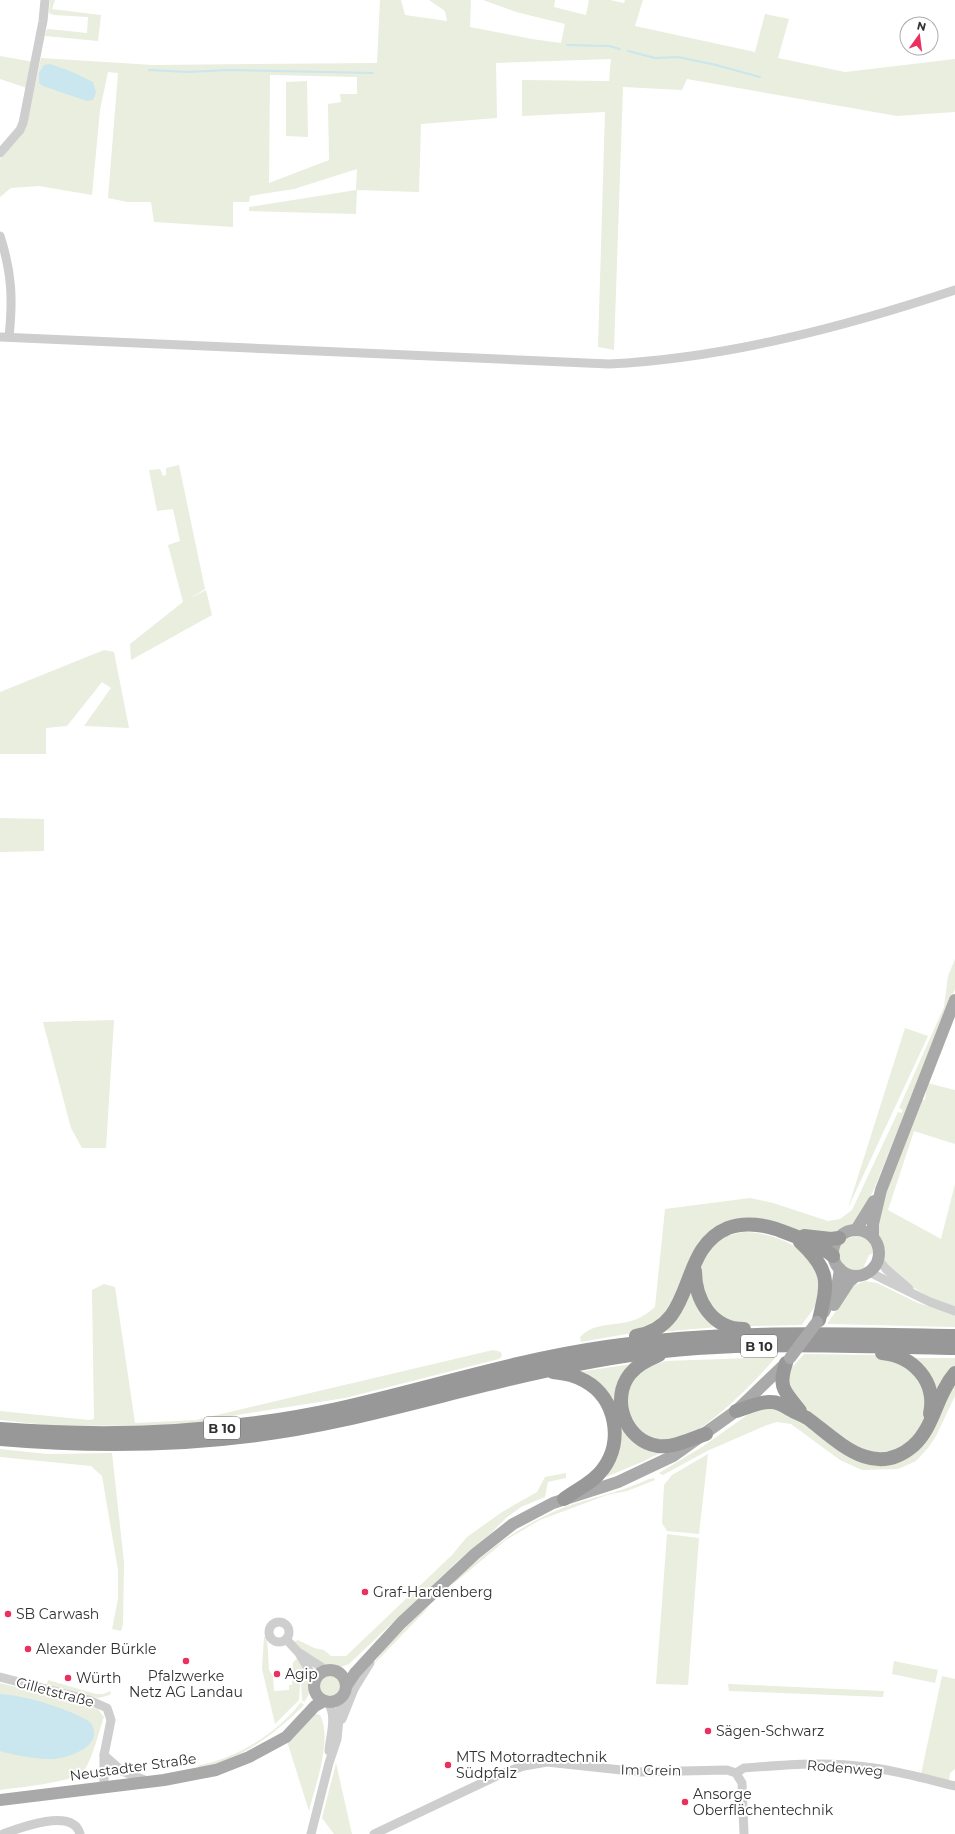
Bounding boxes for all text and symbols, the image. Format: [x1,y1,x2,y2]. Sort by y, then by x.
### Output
north arrow [899,16,939,56]
text: N [915,18,927,34]
road number: B 10 [741,1335,777,1357]
road number: B 10 [204,1417,240,1439]
place label: Graf-Hardenberg [373,1583,493,1601]
marker: Graf-Hardenberg [360,1587,370,1597]
place label: SB Carwash [16,1605,99,1623]
marker: SB Carwash [3,1609,13,1619]
place label: Alexander Bürkle [36,1640,156,1658]
marker: Alexander Bürkle [23,1644,33,1654]
marker: Pfalzwerke Netz AG Landau [181,1656,191,1666]
place label: Agip [285,1665,318,1683]
place label: Pfalzwerke Netz AG Landau [129,1667,243,1701]
place label: Würth [76,1669,122,1687]
marker: Agip [272,1669,282,1679]
street label: Gilletstraße [14,1673,96,1711]
marker: Würth [63,1673,73,1683]
place label: Sägen-Schwarz [716,1722,824,1740]
marker: Sägen-Schwarz [703,1726,713,1736]
place label: MTS Motorradtechnik Südpfalz [456,1748,607,1782]
street label: Neustadter Straße [69,1749,197,1785]
street label: Rodenweg [806,1756,884,1780]
marker: MTS Motorradtechnik Südpfalz [443,1760,453,1770]
street label: Im Grein [620,1760,682,1780]
place label: Ansorge Oberflächentechnik [693,1785,834,1819]
marker: Ansorge Oberflächentechnik [680,1797,690,1807]

